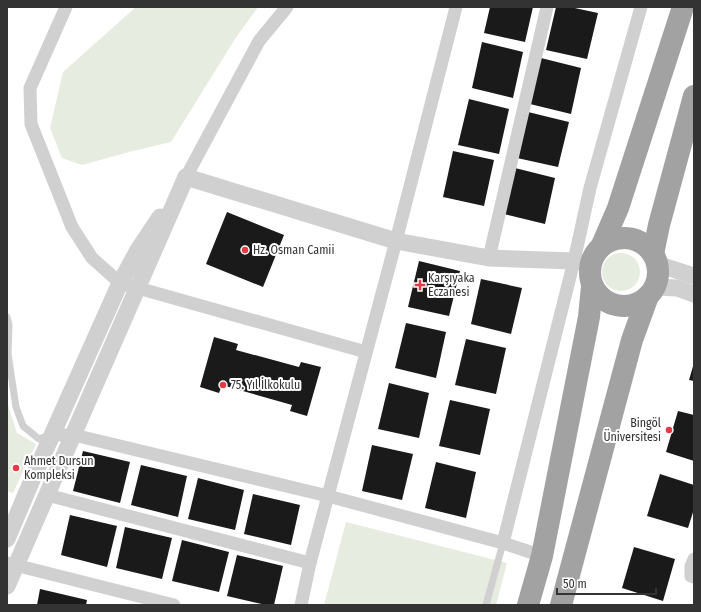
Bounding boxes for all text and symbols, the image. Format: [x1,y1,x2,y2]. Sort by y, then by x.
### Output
place label: Hz. Osman Camii [253,243,334,257]
marker: Hz. Osman Camii [240,245,250,255]
place label: Karşıyaka Eczanesi [428,271,475,299]
marker: Karşıyaka Eczanesi [415,280,425,290]
place label: 75. Yıl İlkokulu [231,377,300,392]
marker: 75. Yıl İlkokulu [218,380,228,390]
place label: Bingöl Üniversitesi [603,416,661,444]
marker: Bingöl Üniversitesi [664,425,674,435]
place label: Ahmet Dursun Kompleksi [24,454,94,482]
marker: Ahmet Dursun Kompleksi [11,463,21,473]
scale bar [557,570,656,596]
text: 50 m [563,577,587,591]

